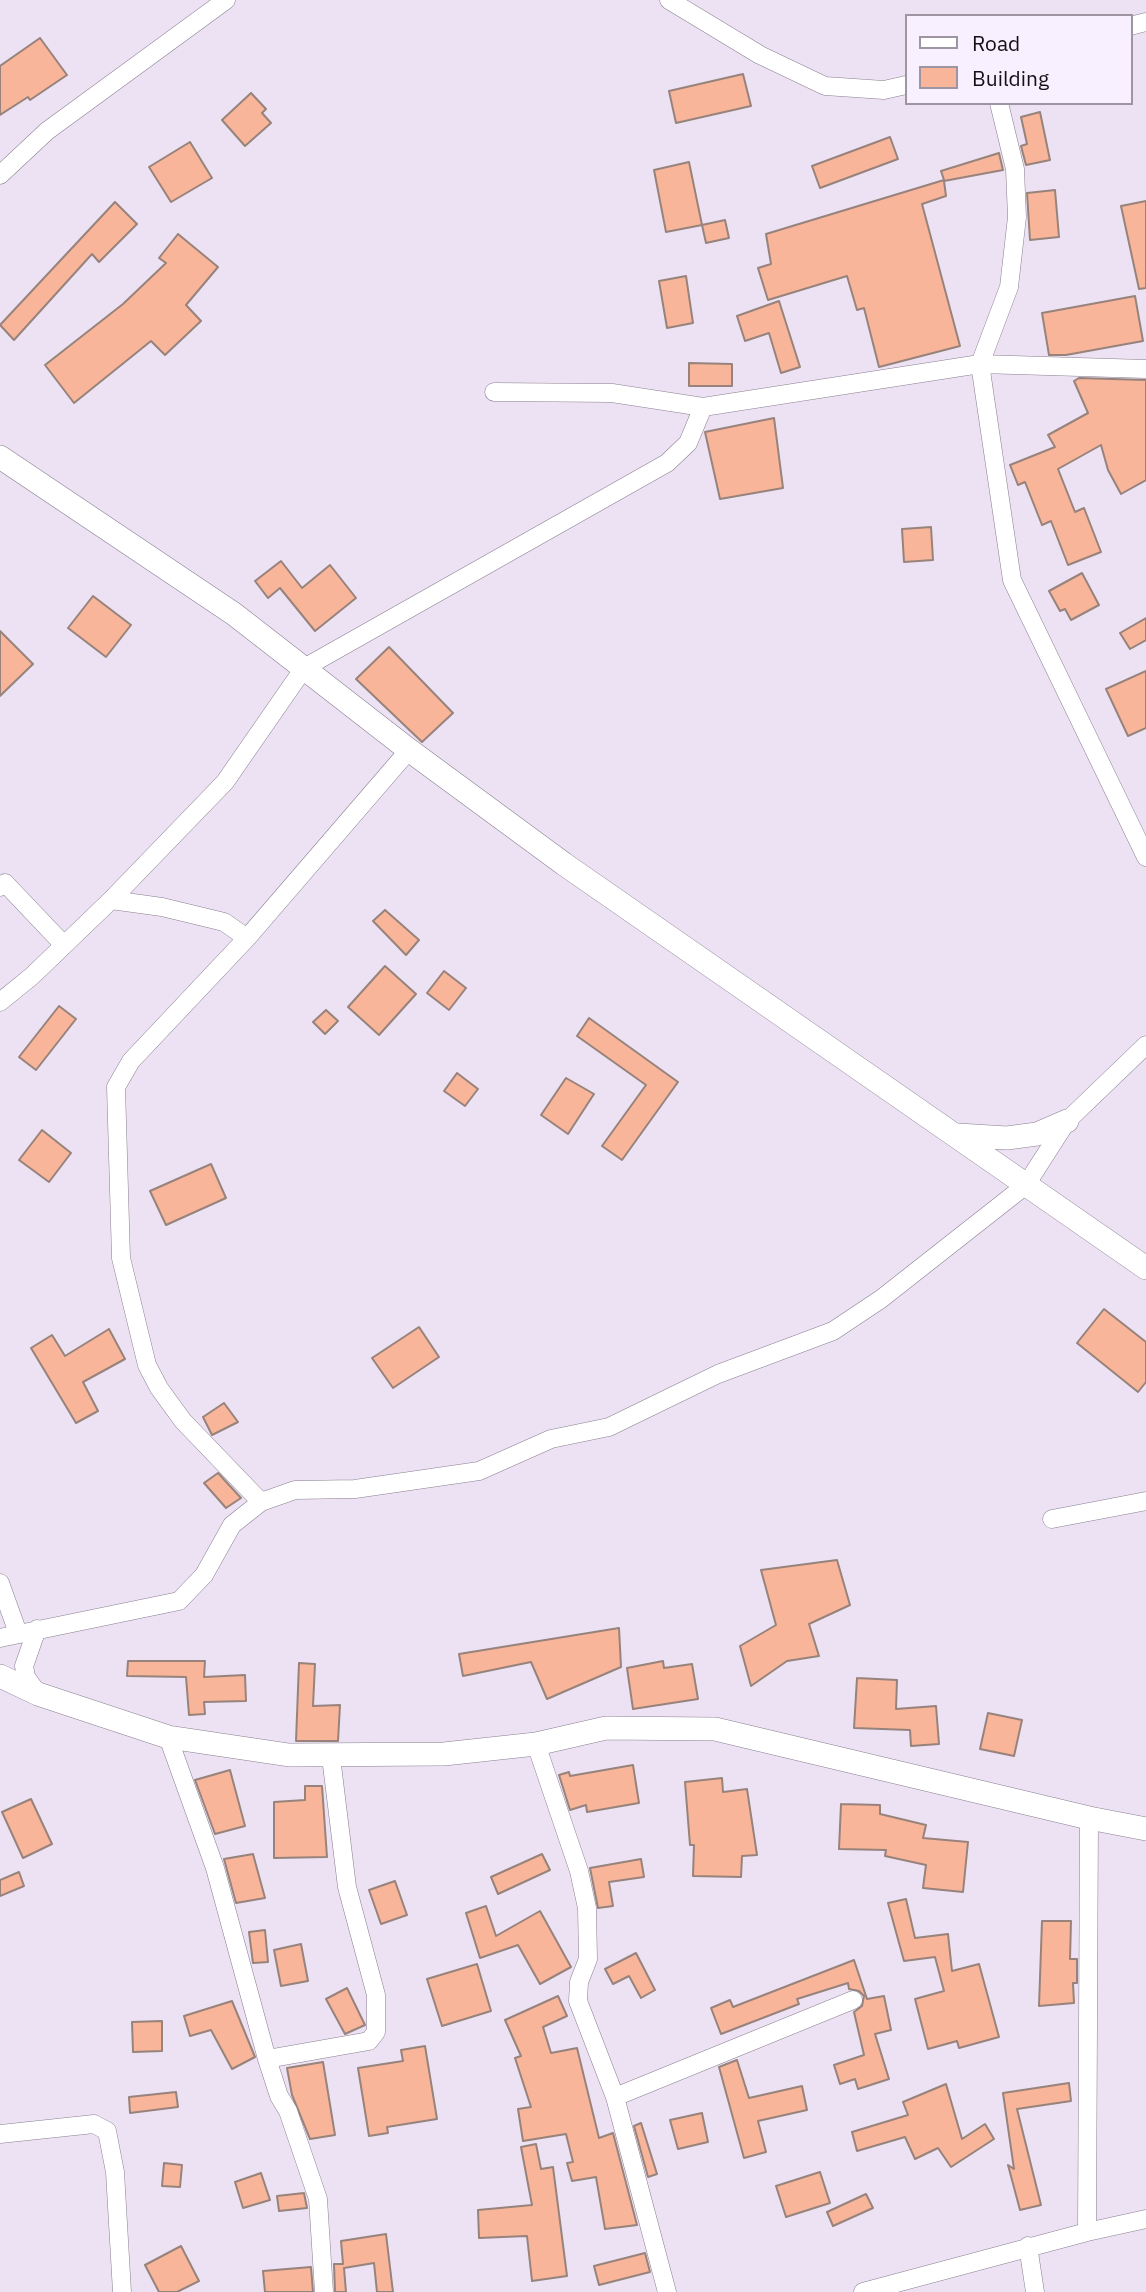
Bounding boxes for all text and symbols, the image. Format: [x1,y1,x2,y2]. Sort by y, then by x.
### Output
legend [904,14,1132,105]
text: Road [972,29,1020,57]
text: Building [972,64,1049,92]

